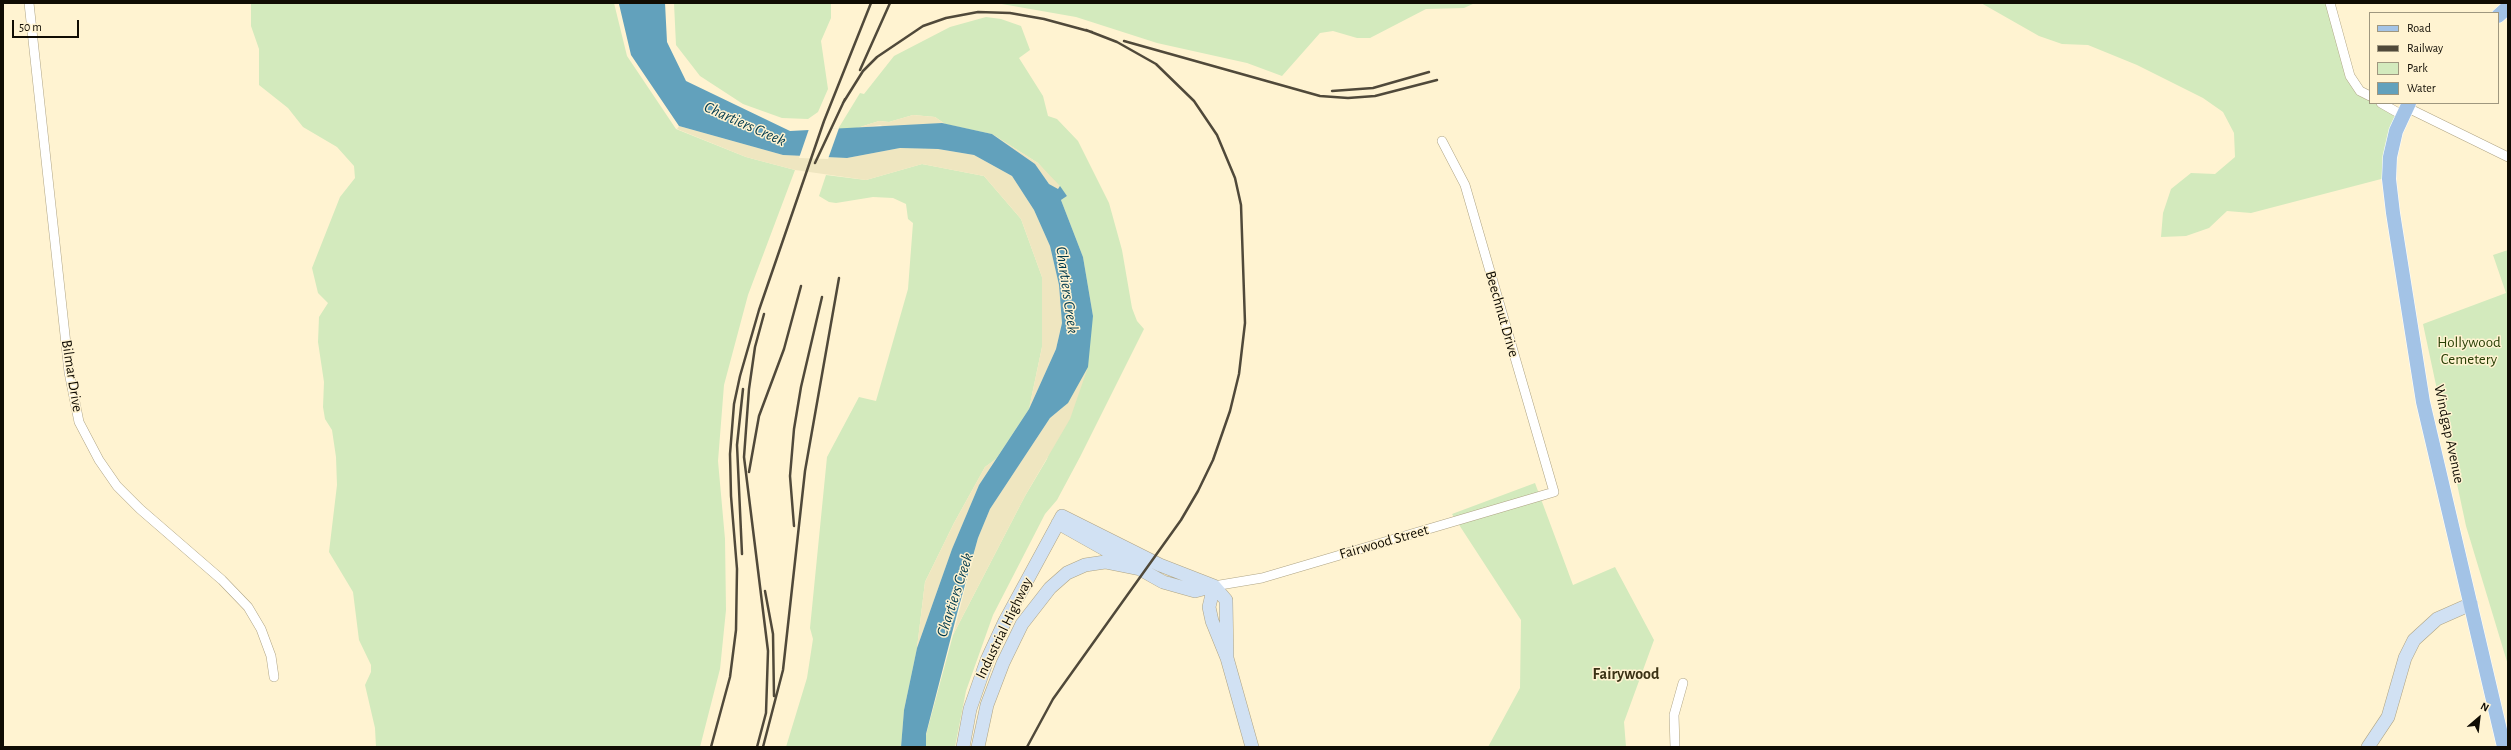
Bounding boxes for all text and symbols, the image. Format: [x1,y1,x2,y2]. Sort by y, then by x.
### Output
scale bar [14,12,81,38]
legend [2369,12,2499,104]
text: 50 m [19,21,42,33]
text: Road [2407,22,2431,34]
text: Railway [2407,42,2443,54]
text: Park [2407,62,2428,74]
text: Water [2407,82,2436,94]
water label: Chartiers Creek [701,97,789,151]
water label: Chartiers Creek [1051,245,1083,335]
street label: Beechnut Drive [1481,269,1523,359]
park label: Hollywood Cemetery [2437,333,2501,368]
street label: Bilmar Drive [57,339,87,413]
street label: Windgap Avenue [2430,383,2468,485]
street label: Fairwood Street [1337,521,1431,563]
water label: Chartiers Creek [932,550,978,640]
street label: Industrial Highway [972,574,1036,682]
district label: Fairywood [1593,664,1659,684]
north arrow [2459,698,2499,738]
text: N [2479,700,2491,714]

